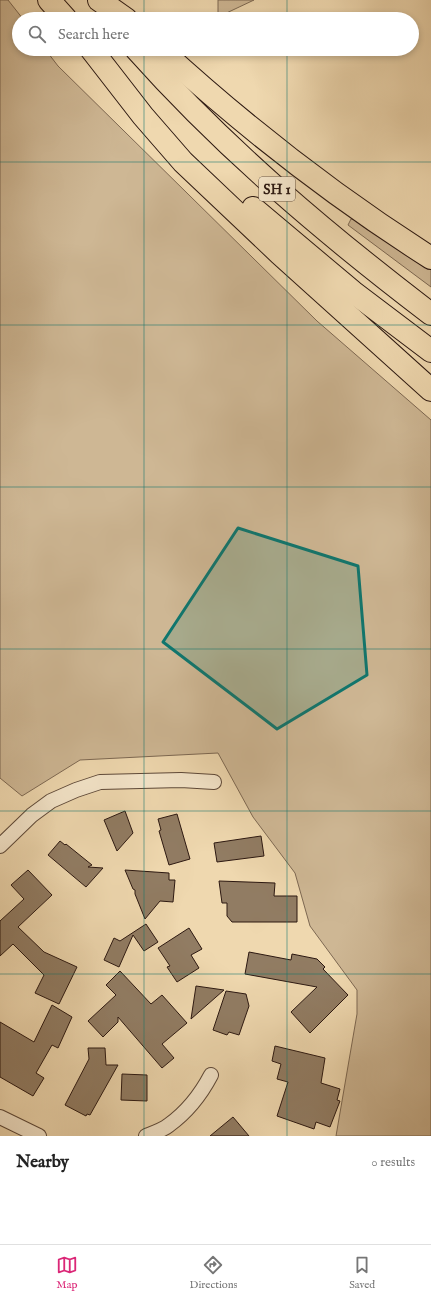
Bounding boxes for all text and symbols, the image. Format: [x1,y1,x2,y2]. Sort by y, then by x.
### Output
search box [12,12,419,56]
icon: search [26,23,48,45]
text: Search here [58,25,129,44]
road number: SH 1 [259,177,295,201]
text: Nearby [16,1152,69,1173]
text: 0 results [371,1154,415,1171]
tab: Map [56,1254,78,1292]
tab: Directions [190,1254,237,1292]
tab: Saved [349,1254,375,1292]

